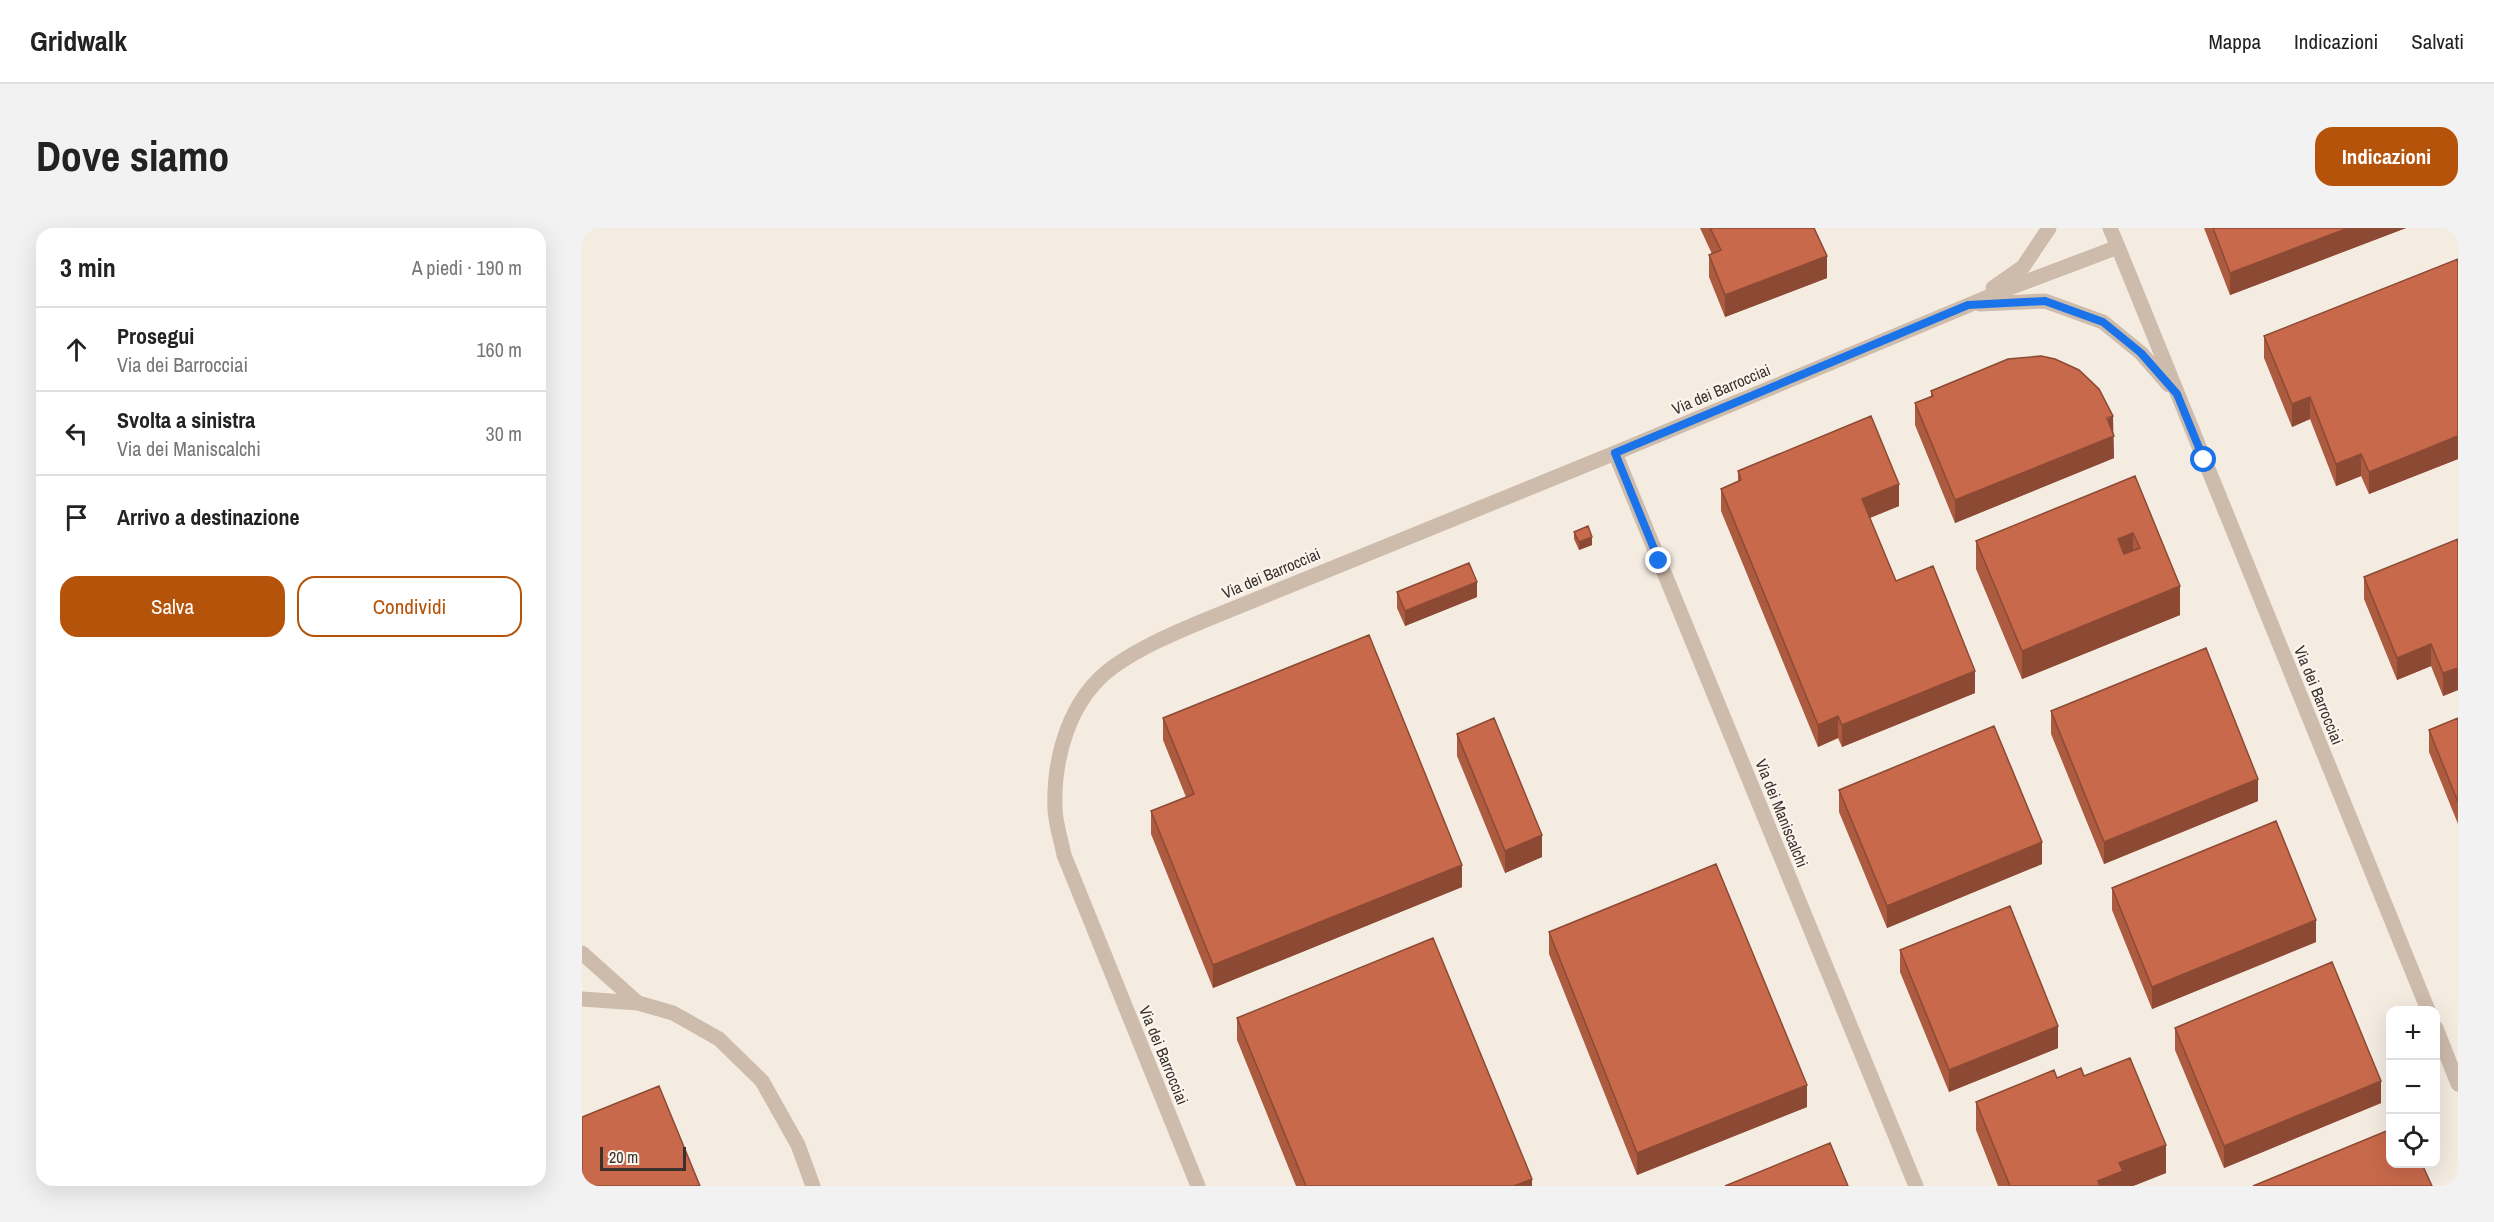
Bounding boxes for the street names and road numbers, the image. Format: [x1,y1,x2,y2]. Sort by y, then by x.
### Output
street label: Via dei Barrocciai [1668,358,1774,420]
street label: Via dei Barrocciai [1218,542,1324,604]
street label: Via dei Barrocciai [2289,642,2349,748]
street label: Via dei Maniscalchi [1750,756,1814,870]
street label: Via dei Barrocciai [1134,1002,1194,1108]

